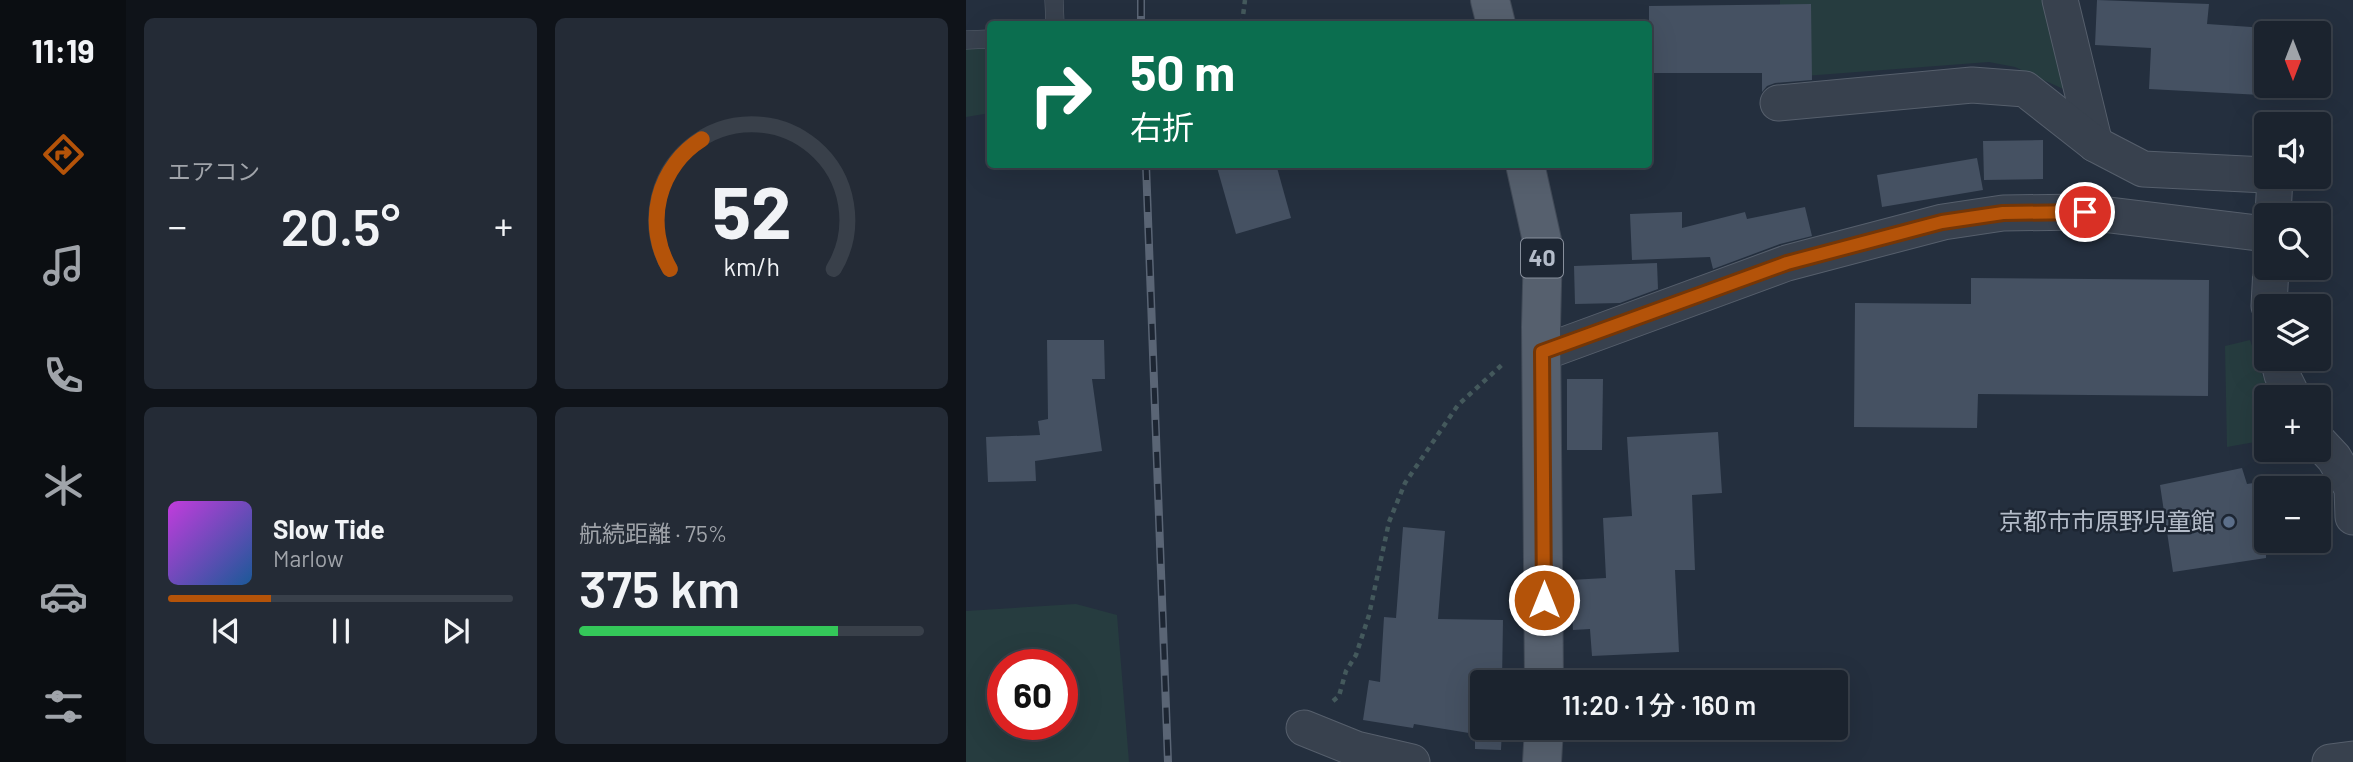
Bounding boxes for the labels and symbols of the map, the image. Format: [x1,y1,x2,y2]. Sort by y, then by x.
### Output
north arrow [2254,21,2331,98]
pin [2055,182,2115,242]
road number: 40 [1521,238,1563,278]
place label: 京都市市原野児童館 [1999,506,2215,535]
marker: 京都市市原野児童館 [2221,514,2237,530]
position arrow [1507,563,1581,637]
speed limit sign: 60 [987,649,1078,740]

